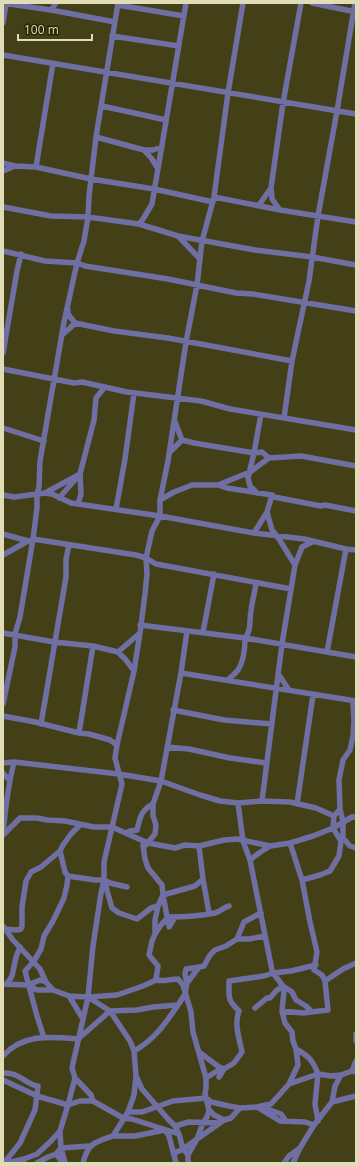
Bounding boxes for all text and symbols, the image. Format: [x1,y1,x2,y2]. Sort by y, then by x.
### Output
scale bar [18,16,92,42]
text: 100 m [24,21,59,38]

